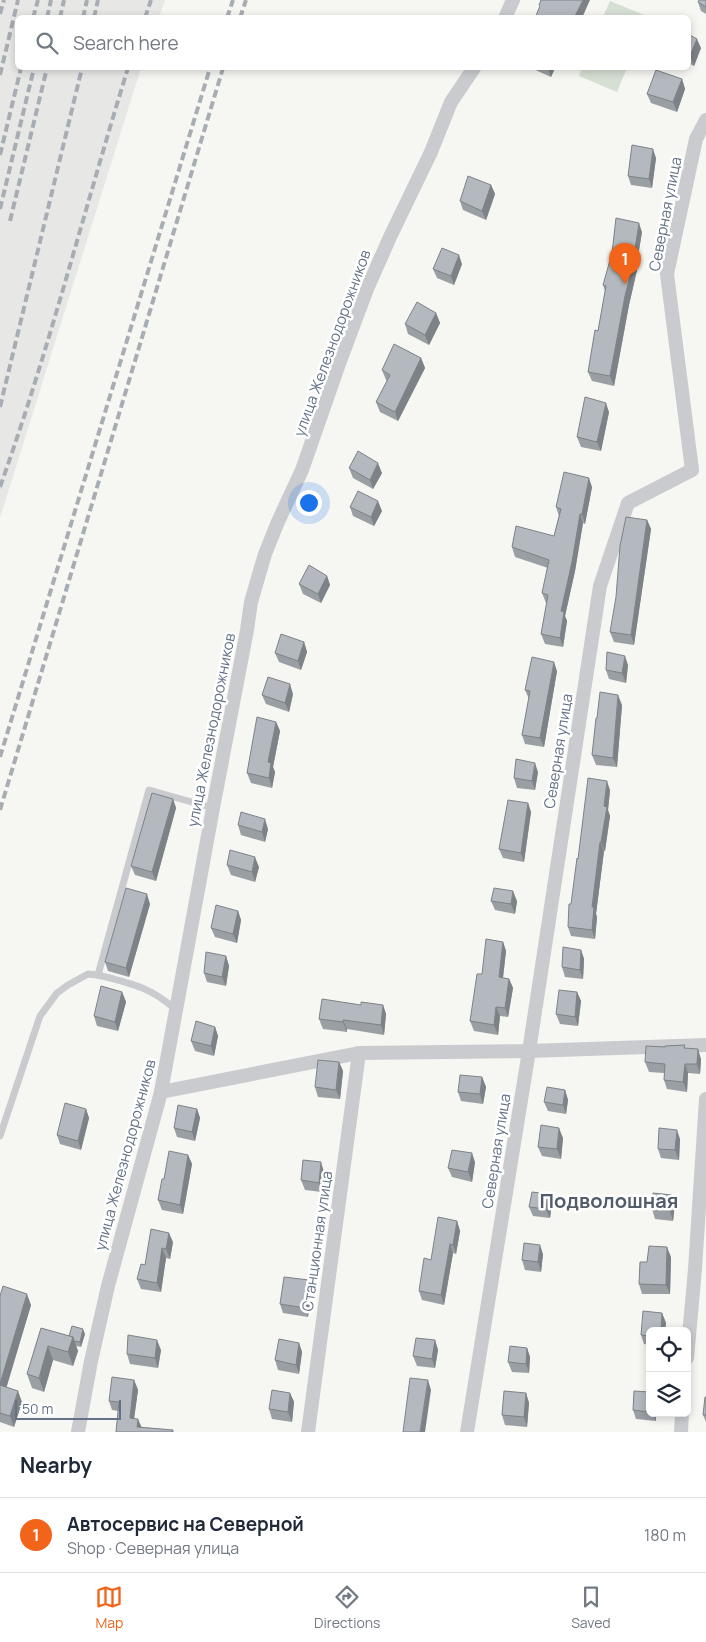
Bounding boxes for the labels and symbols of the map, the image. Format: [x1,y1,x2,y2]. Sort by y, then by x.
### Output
street label: Северная улица [644,155,686,273]
pin: 1 [609,243,641,284]
street label: улица Железнодорожников [288,247,376,439]
your location [296,490,322,516]
street label: улица Железнодорожников [182,631,240,829]
street label: Северная улица [539,692,577,810]
street label: улица Железнодорожников [89,1057,161,1253]
street label: Северная улица [477,1092,515,1210]
street label: Станционная улица [297,1169,337,1313]
district label: Подволошная [540,1187,678,1214]
scale bar [15,1397,121,1420]

